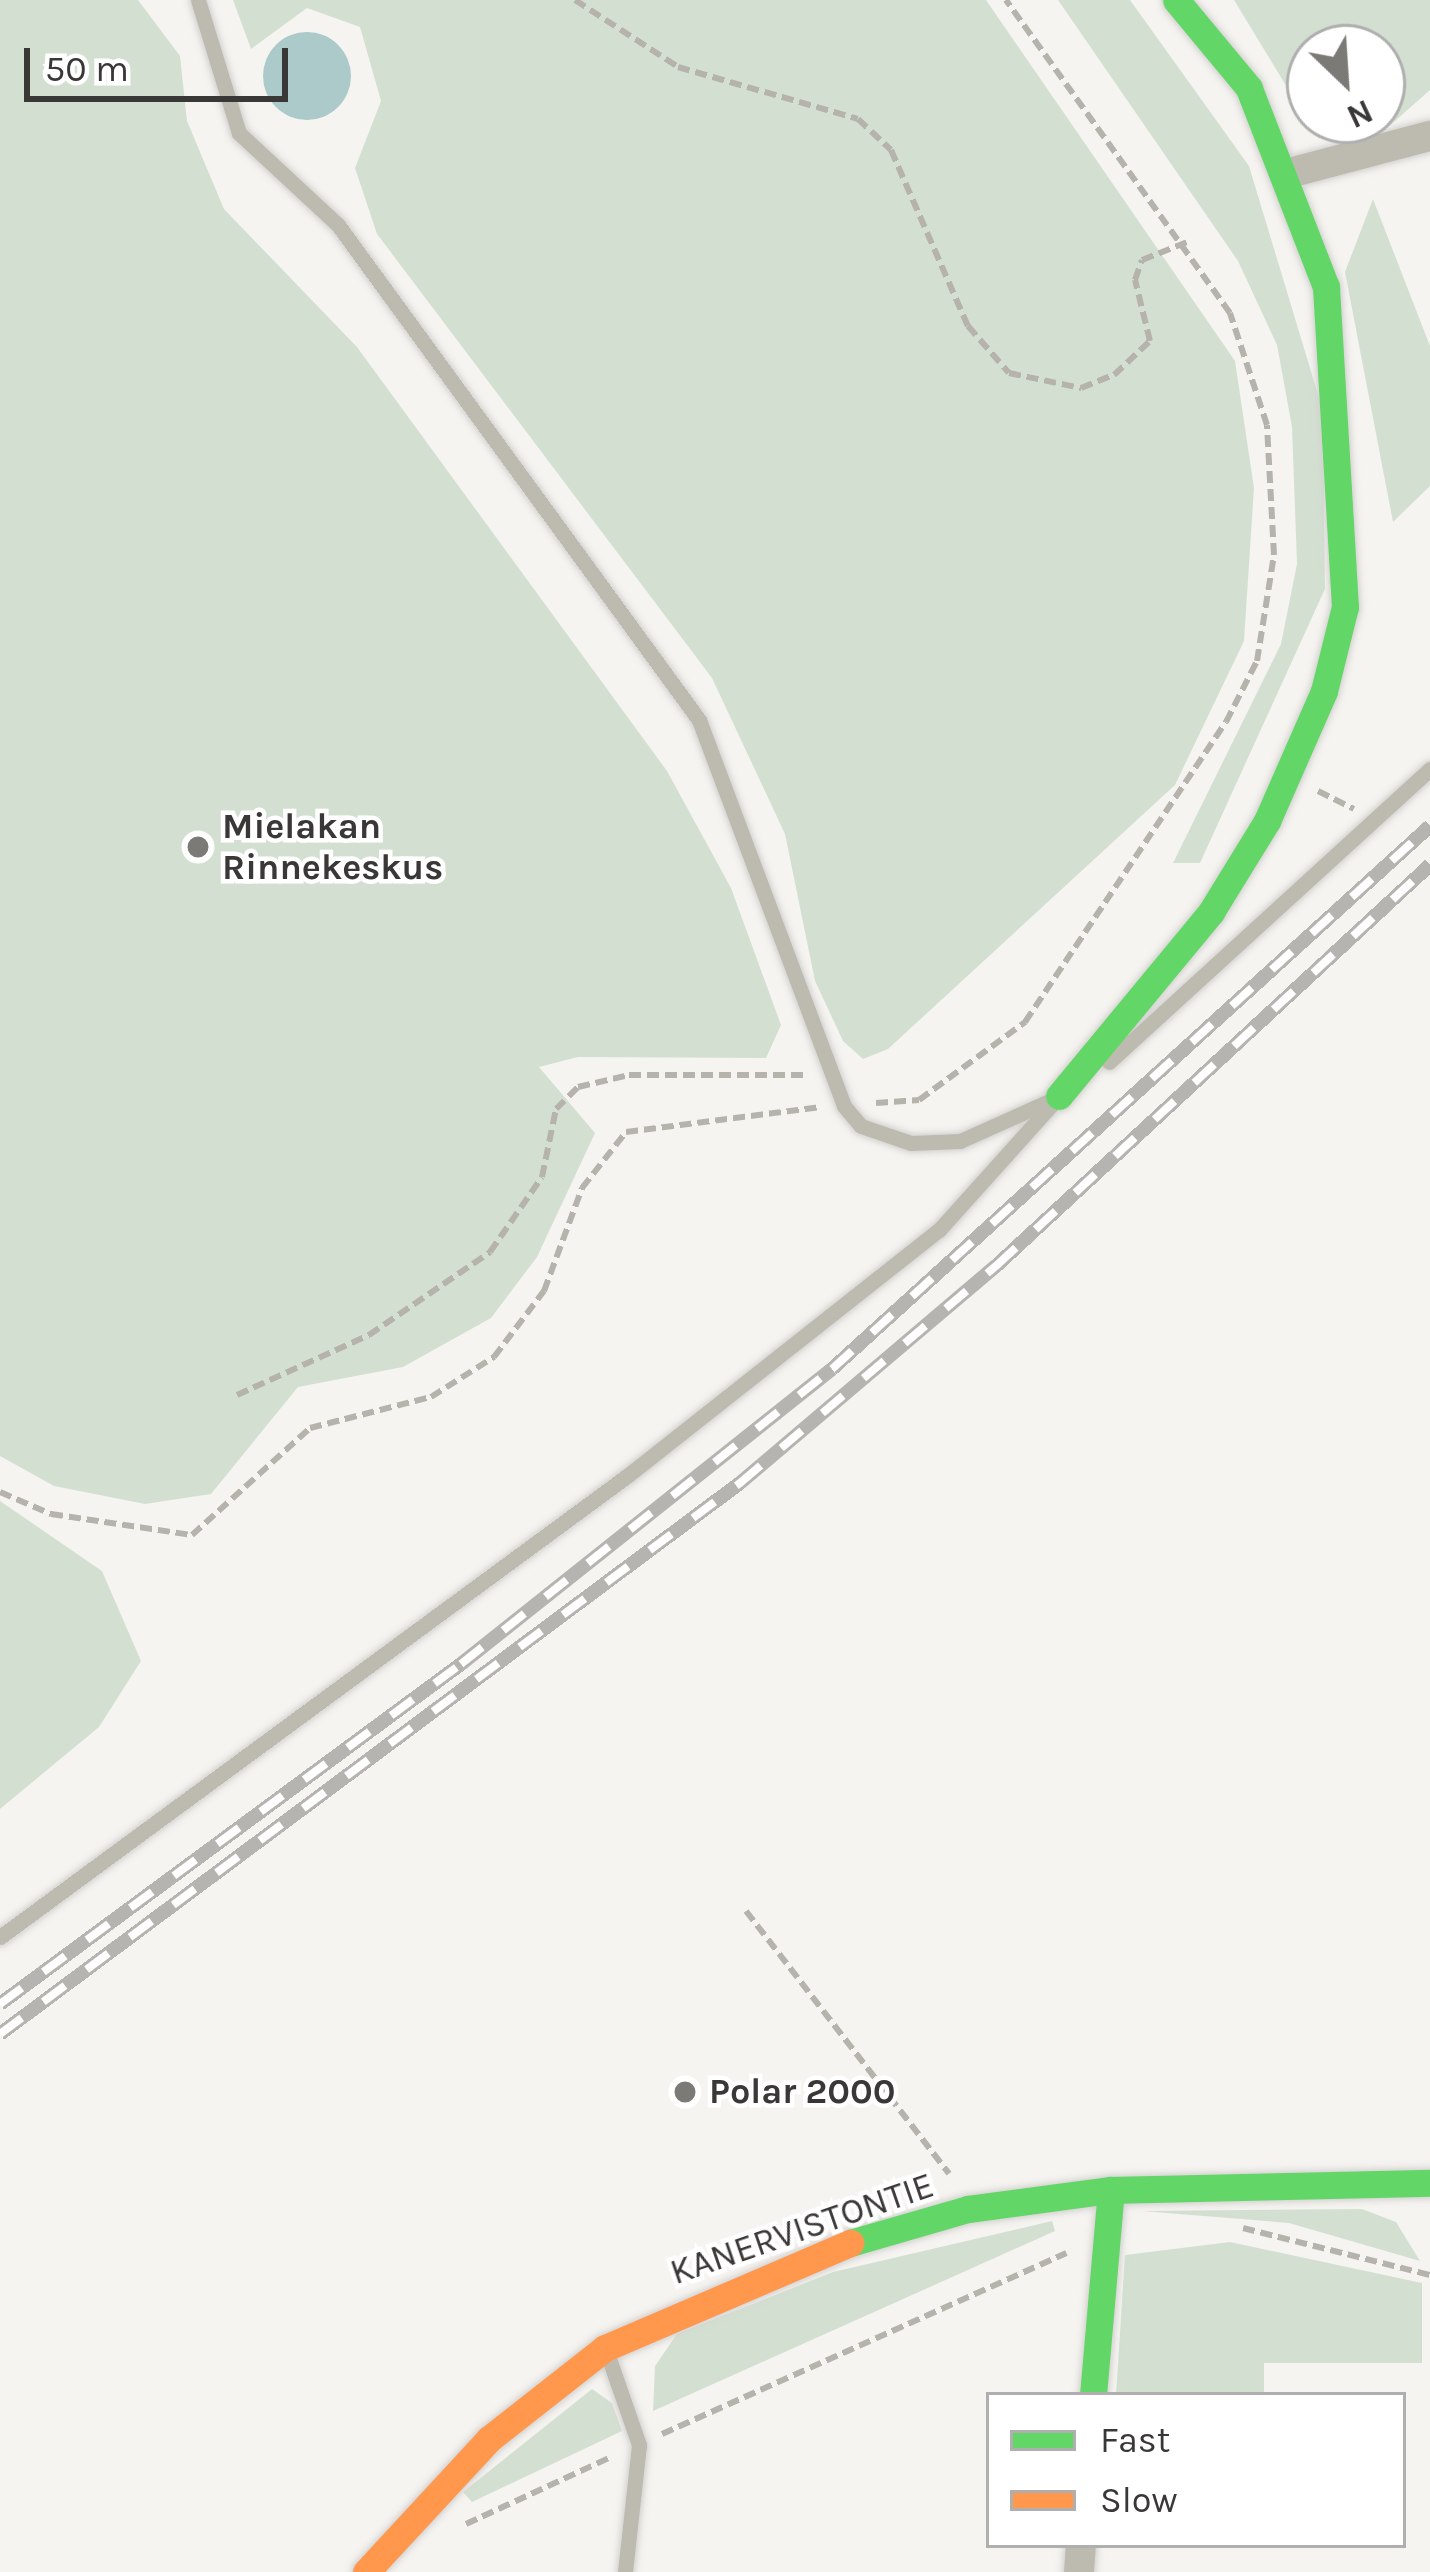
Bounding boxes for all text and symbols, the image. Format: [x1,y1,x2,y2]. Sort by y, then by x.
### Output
scale bar [30,24,294,98]
north arrow [1286,24,1406,144]
text: 50 m [45,48,129,90]
text: N [1341,92,1379,136]
place label: Mielakan Rinnekeskus [222,804,443,889]
marker: Mielakan Rinnekeskus [185,834,211,860]
place label: Polar 2000 [709,2070,896,2114]
marker: Polar 2000 [672,2079,698,2105]
street label: KANERVISTONTIE [665,2164,939,2294]
legend [986,2392,1406,2548]
text: Fast [1100,2419,1170,2461]
text: Slow [1100,2479,1178,2521]

